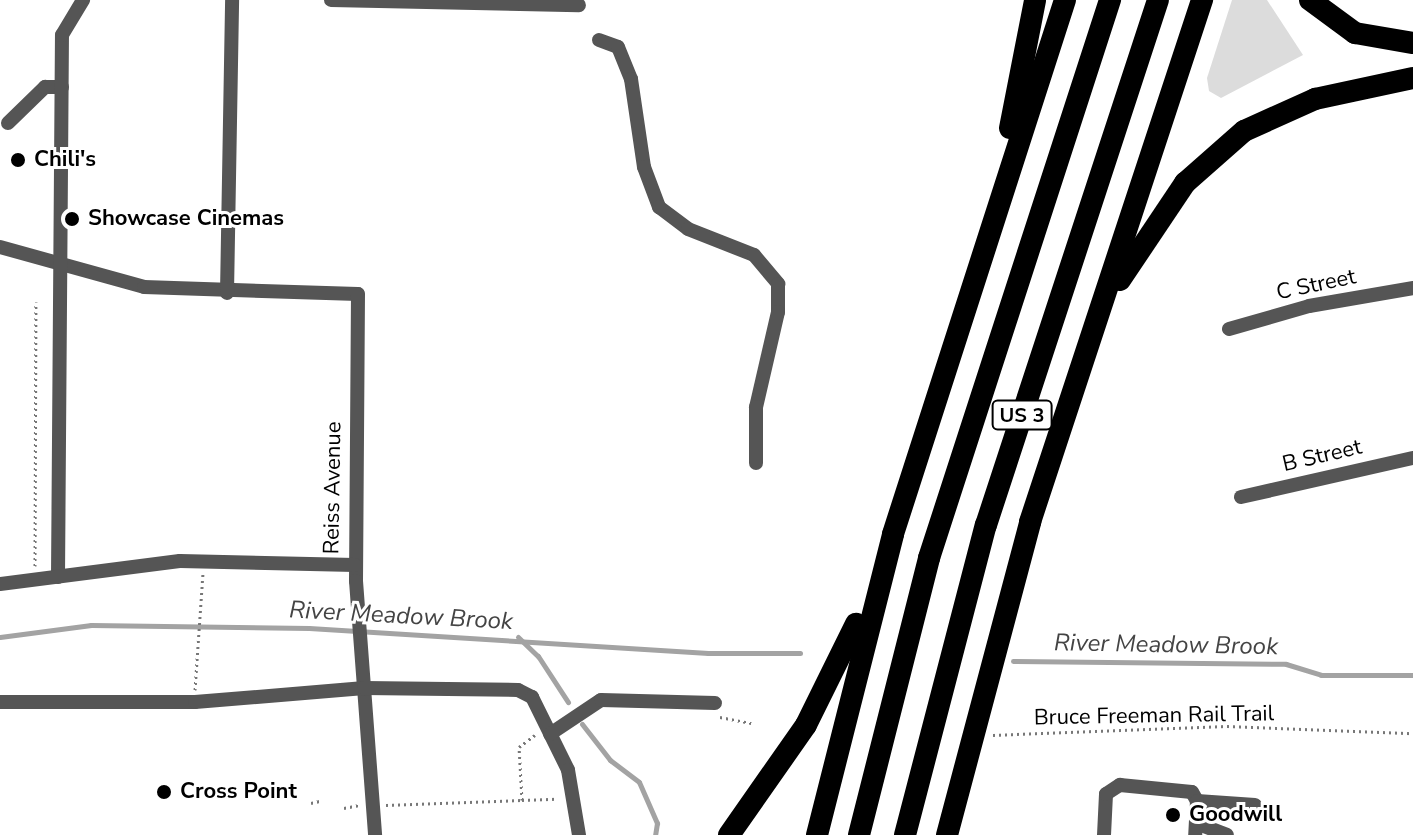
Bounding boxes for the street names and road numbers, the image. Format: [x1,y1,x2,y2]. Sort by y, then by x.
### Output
street label: C Street [1274,264,1358,306]
road number: US 3 [990,399,1054,431]
street label: Reiss Avenue [319,421,347,555]
street label: B Street [1280,434,1364,478]
street label: Bruce Freeman Rail Trail [1034,701,1274,731]

